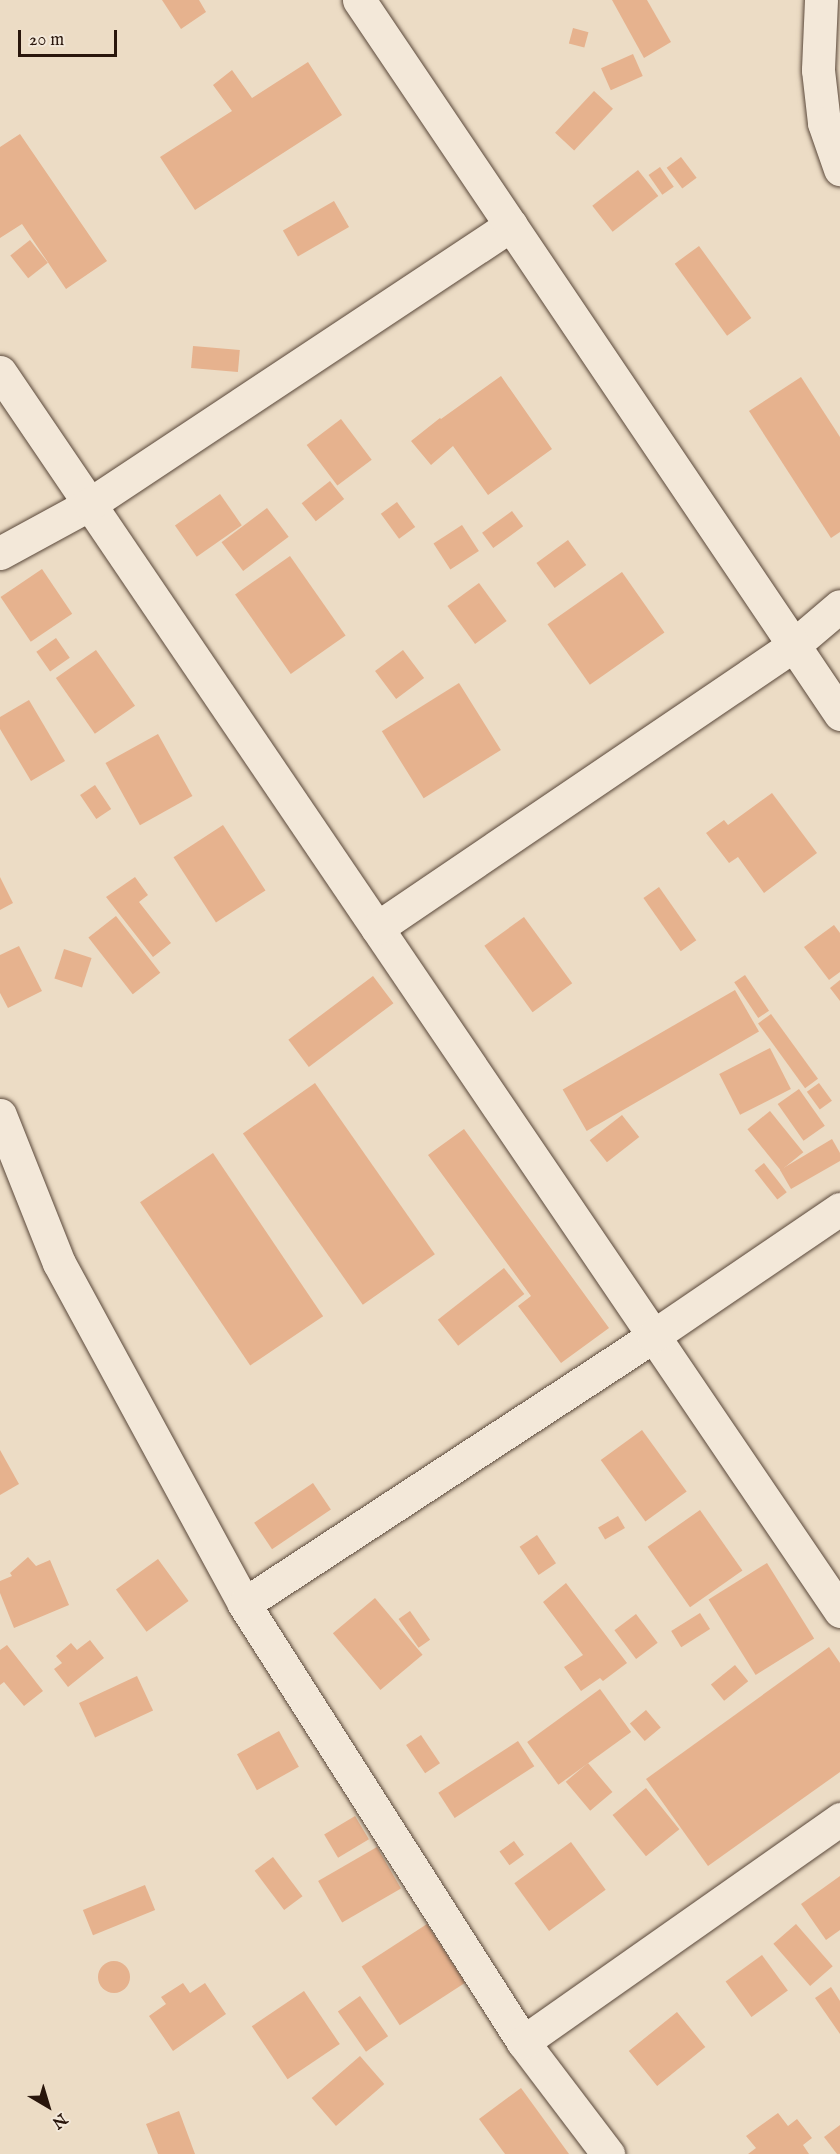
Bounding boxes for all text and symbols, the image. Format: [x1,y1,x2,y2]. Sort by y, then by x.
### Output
scale bar [21,18,120,56]
text: 20 m [29,29,64,52]
north arrow [18,2076,78,2136]
text: N [47,2108,71,2132]

